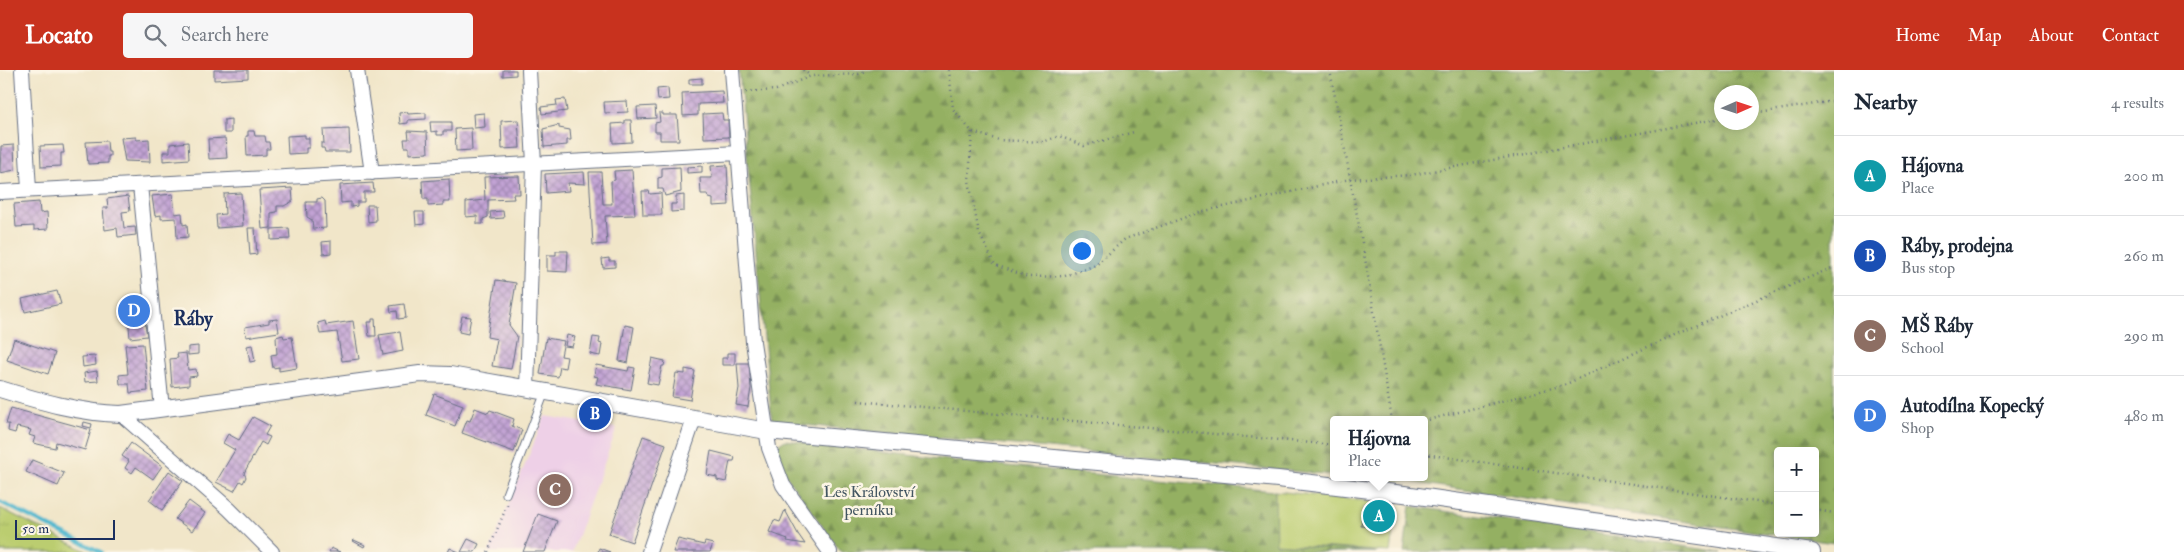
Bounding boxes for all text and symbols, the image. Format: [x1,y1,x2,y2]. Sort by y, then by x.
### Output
search box [123,13,473,58]
text: Locato [25,20,93,51]
icon: search [141,21,169,49]
text: Search here [181,23,269,47]
text: Home [1895,24,1940,47]
text: Map [1968,24,2002,47]
text: About [2030,24,2074,47]
text: Contact [2102,24,2159,47]
north arrow [1714,85,1759,130]
text: Nearby [1854,89,1917,116]
text: 4 results [2111,93,2164,113]
text: Hájovna [1901,154,1964,178]
text: A [1865,166,1875,186]
text: 200 m [2124,166,2164,186]
text: Place [1901,178,1934,198]
text: Ráby, prodejna [1901,234,2013,258]
your location [1069,238,1095,264]
text: B [1865,246,1875,266]
text: 260 m [2124,246,2164,266]
text: Bus stop [1901,258,1955,278]
pin: D [118,292,150,330]
district label: Ráby [174,307,213,332]
text: MŠ Ráby [1901,314,1973,338]
text: C [1864,326,1876,346]
text: 290 m [2124,326,2164,346]
text: School [1901,338,1944,358]
text: Autodílna Kopecký [1901,394,2044,418]
pin: B [579,395,611,433]
text: D [1863,406,1877,426]
text: 480 m [2124,406,2164,426]
popup [1330,416,1428,481]
text: Shop [1901,418,1934,438]
text: Hájovna [1348,427,1410,451]
map controls [1774,447,1819,537]
button: + [1774,447,1819,492]
text: Place [1348,451,1381,471]
pin: C [539,471,571,509]
park label: Les Království perníku [823,482,916,521]
button: − [1774,492,1819,537]
pin: A [1363,497,1395,535]
scale bar [15,517,115,540]
text: 50 m [22,520,49,537]

